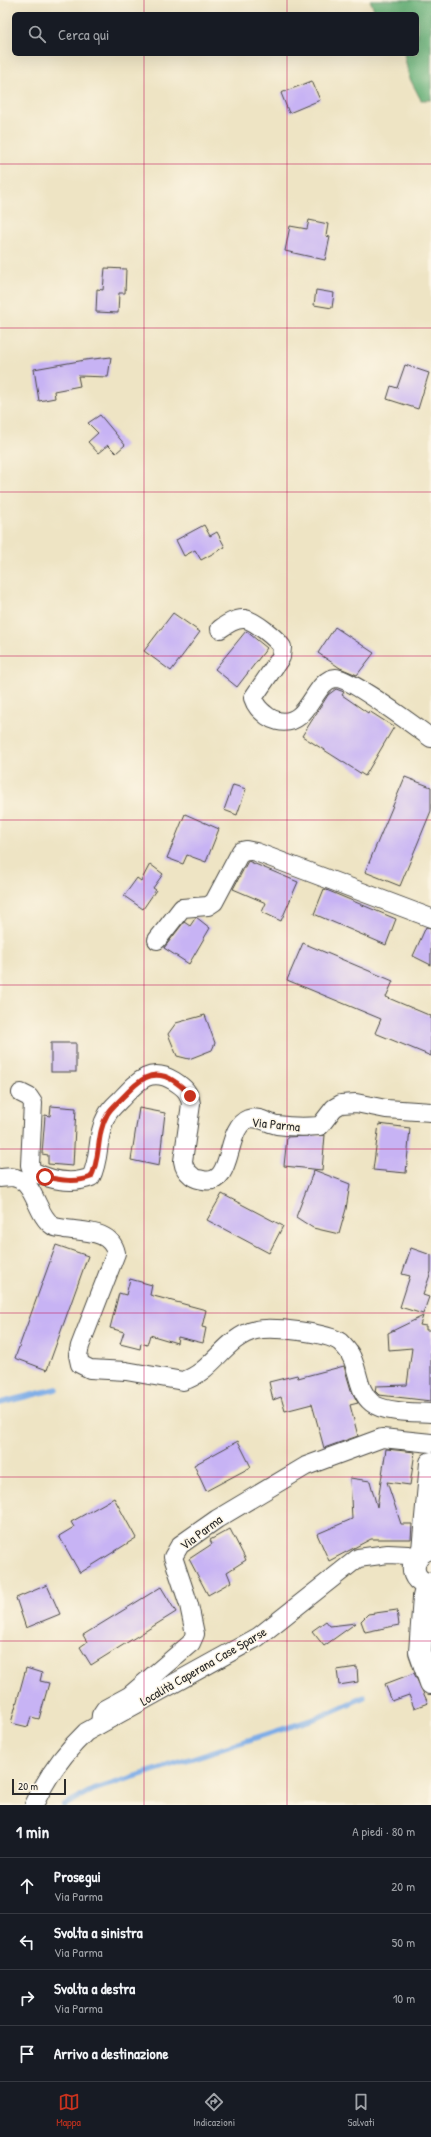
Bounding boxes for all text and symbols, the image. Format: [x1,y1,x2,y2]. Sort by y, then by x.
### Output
search box [12,12,419,56]
icon: search [26,23,48,45]
text: Cerca qui [58,24,109,45]
route end [181,1087,199,1105]
street label: Via Parma [251,1113,301,1135]
route start [36,1168,54,1186]
street label: Via Parma [176,1510,226,1554]
street label: Località Caperana Case Sparse [136,1622,270,1710]
scale bar [12,1777,66,1796]
text: 20 m [18,1779,38,1793]
text: 1 min [16,1820,49,1843]
text: A piedi · 80 m [352,1822,415,1840]
text: Prosegui [54,1866,101,1887]
icon: ahead [16,1875,38,1897]
text: 20 m [391,1877,415,1895]
text: Via Parma [54,1887,103,1905]
text: Svolta a sinistra [54,1922,143,1943]
icon: left [16,1931,38,1953]
text: 50 m [392,1933,415,1951]
text: Via Parma [54,1943,103,1961]
text: Svolta a destra [54,1978,135,1999]
icon: right [16,1987,38,2009]
text: 10 m [393,1989,415,2007]
text: Via Parma [54,1999,103,2017]
icon: arrive [16,2043,38,2065]
text: Arrivo a destinazione [54,2043,168,2064]
tab: Mappa [56,2091,81,2129]
tab: Indicazioni [193,2091,235,2129]
tab: Salvati [348,2091,375,2129]

